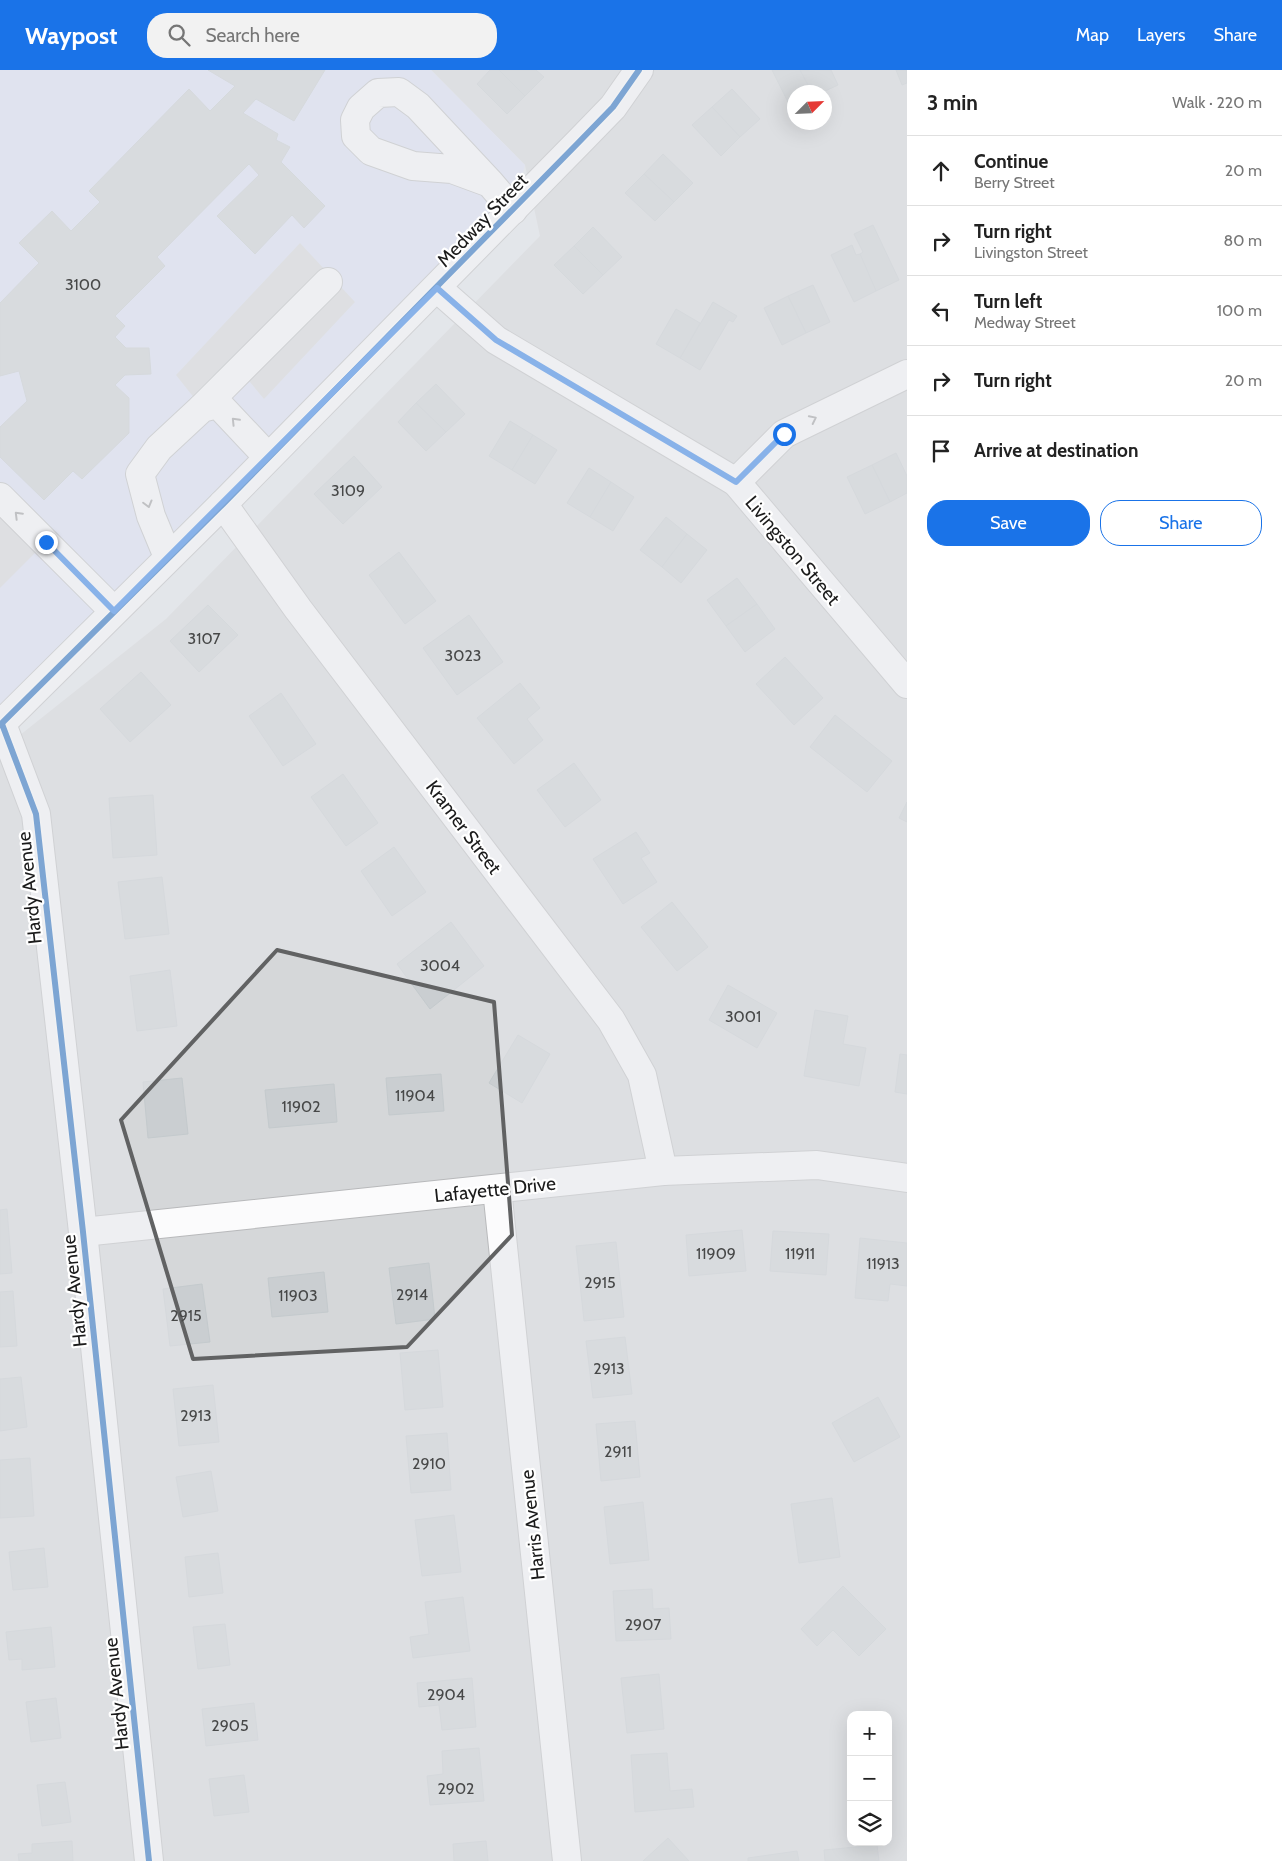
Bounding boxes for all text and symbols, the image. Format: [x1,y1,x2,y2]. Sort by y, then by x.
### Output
search box [147,13,497,58]
text: Waypost [25,21,117,50]
icon: search [165,21,193,49]
text: Search here [205,24,300,47]
text: Map [1076,24,1109,46]
text: Layers [1137,24,1186,46]
text: Share [1214,24,1257,46]
north arrow [787,85,832,130]
text: 3 min [927,90,978,115]
text: Walk · 220 m [1172,93,1262,112]
text: Continue [974,150,1048,173]
icon: ahead [927,157,955,185]
text: 20 m [1225,161,1262,180]
street label: Medway Street [432,169,533,272]
text: Berry Street [974,173,1055,192]
text: Turn right [974,220,1052,243]
icon: right [927,227,955,255]
text: 80 m [1224,231,1262,250]
text: Livingston Street [974,243,1088,262]
house number: 3100 [65,275,101,294]
text: Turn left [974,290,1042,313]
icon: left [927,297,955,325]
text: 100 m [1217,301,1262,320]
text: Medway Street [974,313,1076,332]
icon: right [927,367,955,395]
text: Turn right [974,369,1052,392]
text: 20 m [1225,371,1262,390]
one-way arrow [808,415,817,426]
one-way arrow [232,418,241,427]
route start [773,423,796,446]
icon: arrive [927,437,955,465]
text: Arrive at destination [974,439,1138,462]
house number: 3109 [331,481,365,500]
street label: Livingston Street [740,491,845,610]
one-way arrow [142,499,153,508]
button: Save [927,500,1090,546]
button: Share [1100,500,1262,546]
one-way arrow [15,511,24,520]
route end [35,531,58,554]
house number: 3107 [188,629,220,648]
house number: 3023 [445,646,481,665]
street label: Kramer Street [421,776,507,879]
street label: Hardy Avenue [12,830,47,945]
house number: 3004 [420,956,460,975]
house number: 3001 [725,1007,761,1026]
house number: 11904 [395,1086,435,1105]
house number: 11902 [281,1097,321,1116]
street label: Lafayette Drive [433,1172,557,1207]
street label: Hardy Avenue [57,1233,92,1348]
house number: 11909 [696,1244,736,1263]
house number: 11911 [785,1244,815,1263]
house number: 11913 [866,1254,900,1273]
house number: 2915 [584,1273,616,1292]
house number: 2914 [396,1285,428,1304]
house number: 11903 [278,1286,318,1305]
house number: 2915 [170,1306,202,1325]
house number: 2913 [593,1359,625,1378]
house number: 2913 [180,1406,212,1425]
house number: 2911 [604,1442,632,1461]
house number: 2910 [412,1454,446,1473]
street label: Harris Avenue [515,1468,550,1581]
house number: 2907 [625,1615,661,1634]
street label: Hardy Avenue [99,1636,134,1751]
house number: 2904 [427,1685,465,1704]
map controls [847,1711,892,1846]
button: + [847,1711,892,1756]
house number: 2905 [211,1716,249,1735]
button: − [847,1756,892,1801]
house number: 2902 [437,1779,475,1798]
button: layers [847,1801,892,1846]

